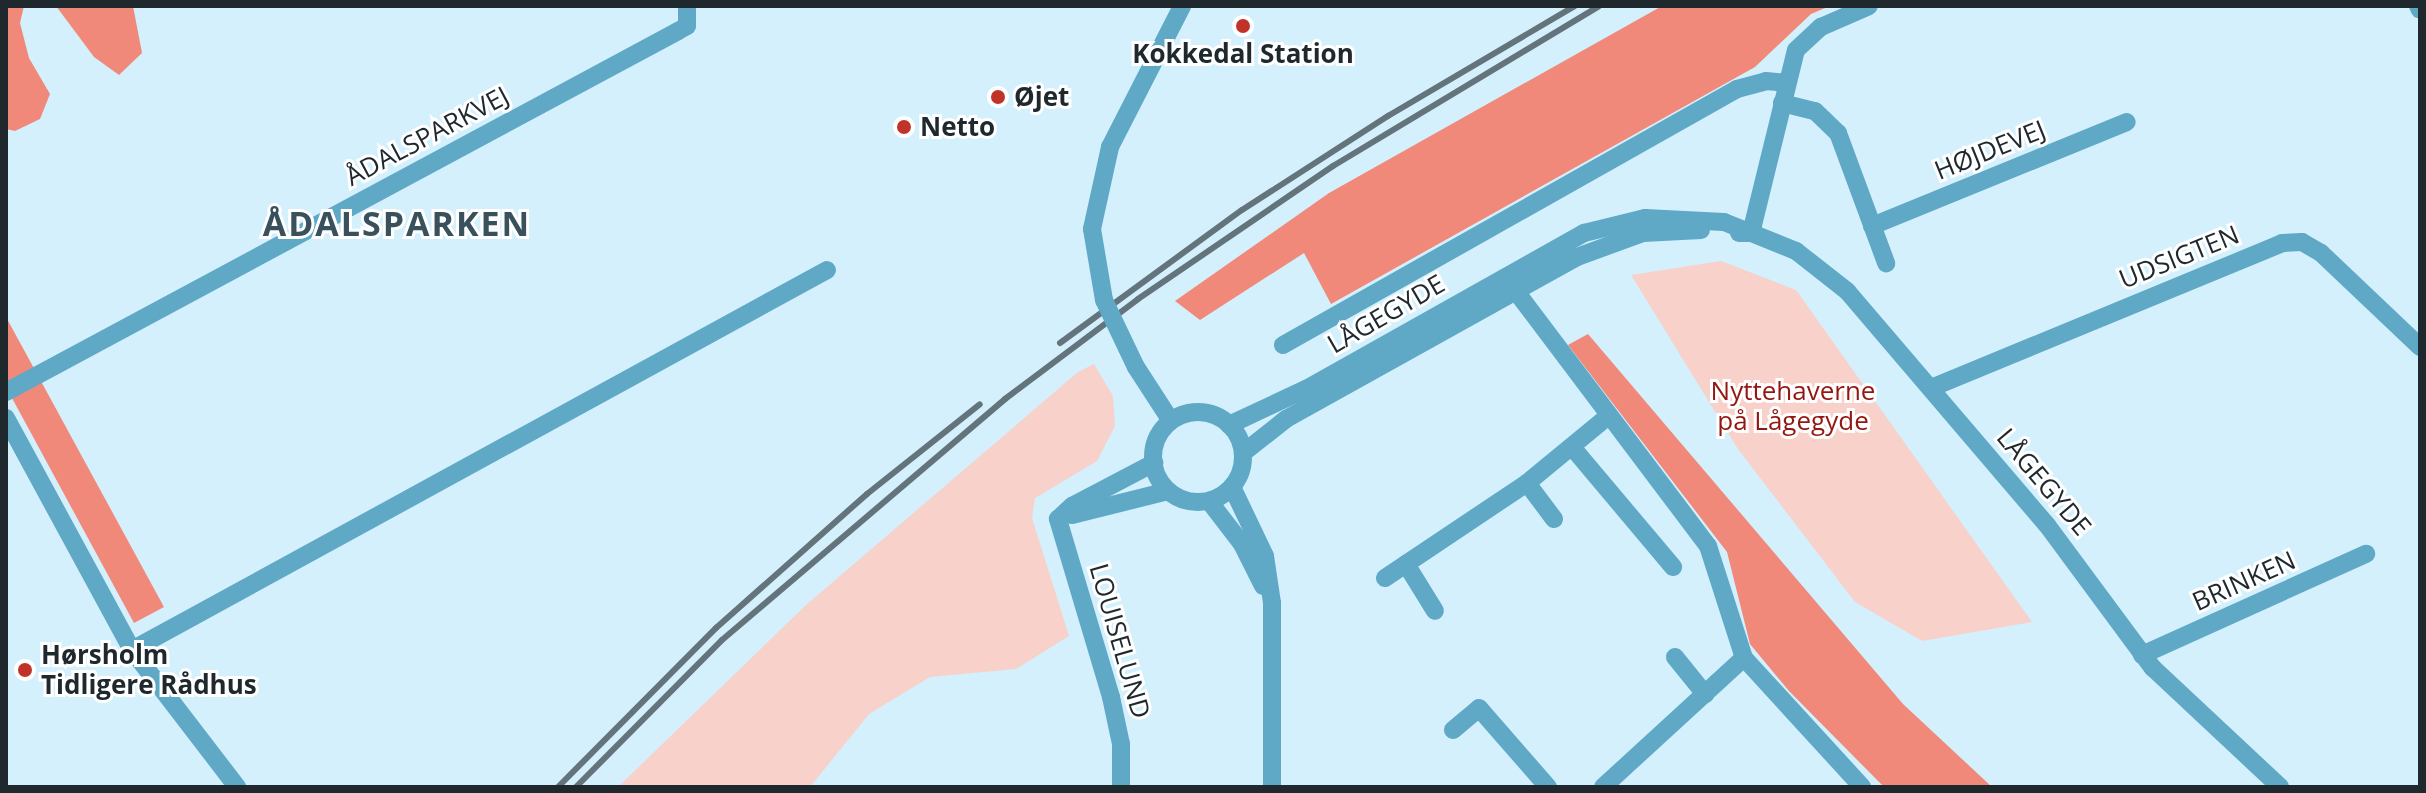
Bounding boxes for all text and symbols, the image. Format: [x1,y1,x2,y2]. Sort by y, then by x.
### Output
marker: Kokkedal Station [1234,17,1252,35]
place label: Kokkedal Station [1132,38,1354,70]
street label: ÅDALSPARKVEJ [340,80,514,192]
place label: Øjet [1014,81,1069,113]
marker: Øjet [989,88,1007,106]
place label: Netto [920,111,995,143]
street label: HØJDEVEJ [1930,114,2050,186]
marker: Netto [895,118,913,136]
district label: ÅDALSPARKEN [263,204,531,244]
street label: UDSIGTEN [2114,219,2244,295]
street label: LÅGEGYDE [1322,268,1450,360]
park label: Nyttehaverne på Lågegyde [1711,375,1875,436]
street label: LÅGEGYDE [1990,422,2098,542]
street label: BRINKEN [2188,544,2300,618]
street label: LOUISELUND [1083,560,1157,722]
place label: Hørsholm Tidligere Rådhus [41,639,257,700]
marker: Hørsholm Tidligere Rådhus [16,661,34,679]

